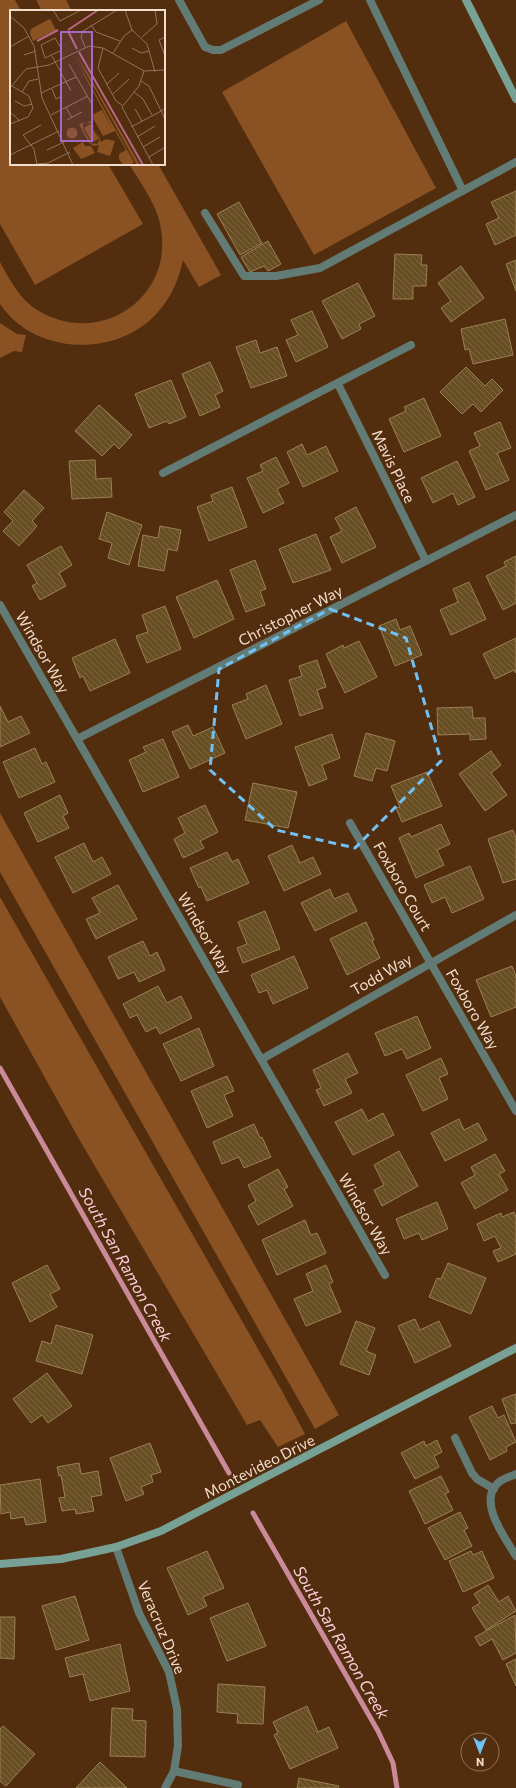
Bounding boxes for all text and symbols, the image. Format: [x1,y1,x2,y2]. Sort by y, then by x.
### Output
inset map [10,10,165,165]
street label: Mavis Place [368,426,420,506]
street label: Christopher Way [235,581,345,649]
street label: Windsor Way [12,608,74,696]
street label: Foxboro Court [370,838,436,934]
street label: Windsor Way [174,889,236,977]
street label: Todd Way [347,949,415,999]
street label: Foxboro Way [443,965,503,1053]
street label: Windsor Way [335,1170,397,1258]
water label: South San Ramon Creek [75,1183,177,1345]
street label: Montevideo Drive [201,1430,317,1502]
water label: South San Ramon Creek [290,1562,394,1722]
street label: Veracruz Drive [134,1578,190,1676]
north arrow [460,1732,500,1772]
text: N [476,1756,484,1769]

